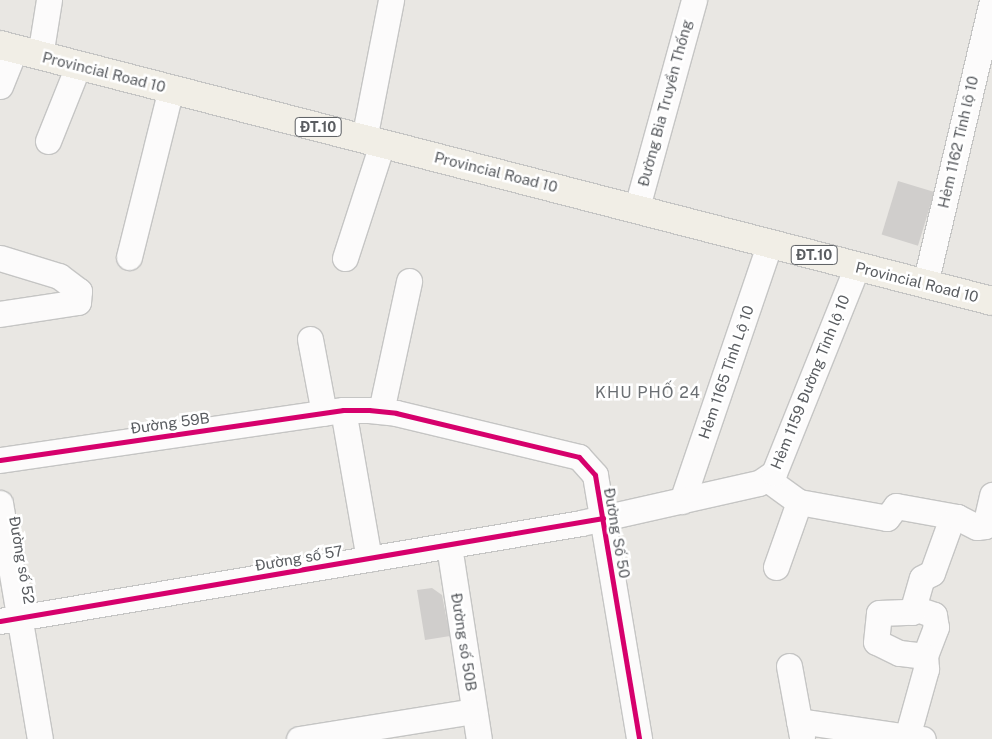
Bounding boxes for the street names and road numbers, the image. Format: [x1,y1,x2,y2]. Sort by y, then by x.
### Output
street label: Đường Bia Truyền Thống [634,18,696,188]
street label: Provincial Road 10 [41,48,167,96]
street label: Hẻm 1162 Tỉnh lộ 10 [934,74,982,210]
road number: ĐT.10 [294,115,342,138]
street label: Provincial Road 10 [433,148,559,196]
road number: ĐT.10 [790,244,838,266]
street label: Provincial Road 10 [854,258,980,306]
street label: Hẻm 1159 Đường Tỉnh lộ 10 [767,292,853,472]
street label: Hẻm 1165 Tỉnh Lộ 10 [695,303,757,441]
street label: Đường 59B [129,409,211,437]
street label: Đường Số 50 [600,486,634,580]
street label: Đường số 52 [5,515,39,605]
street label: Đường số 57 [254,541,344,575]
street label: Đường số 50B [447,592,481,692]

